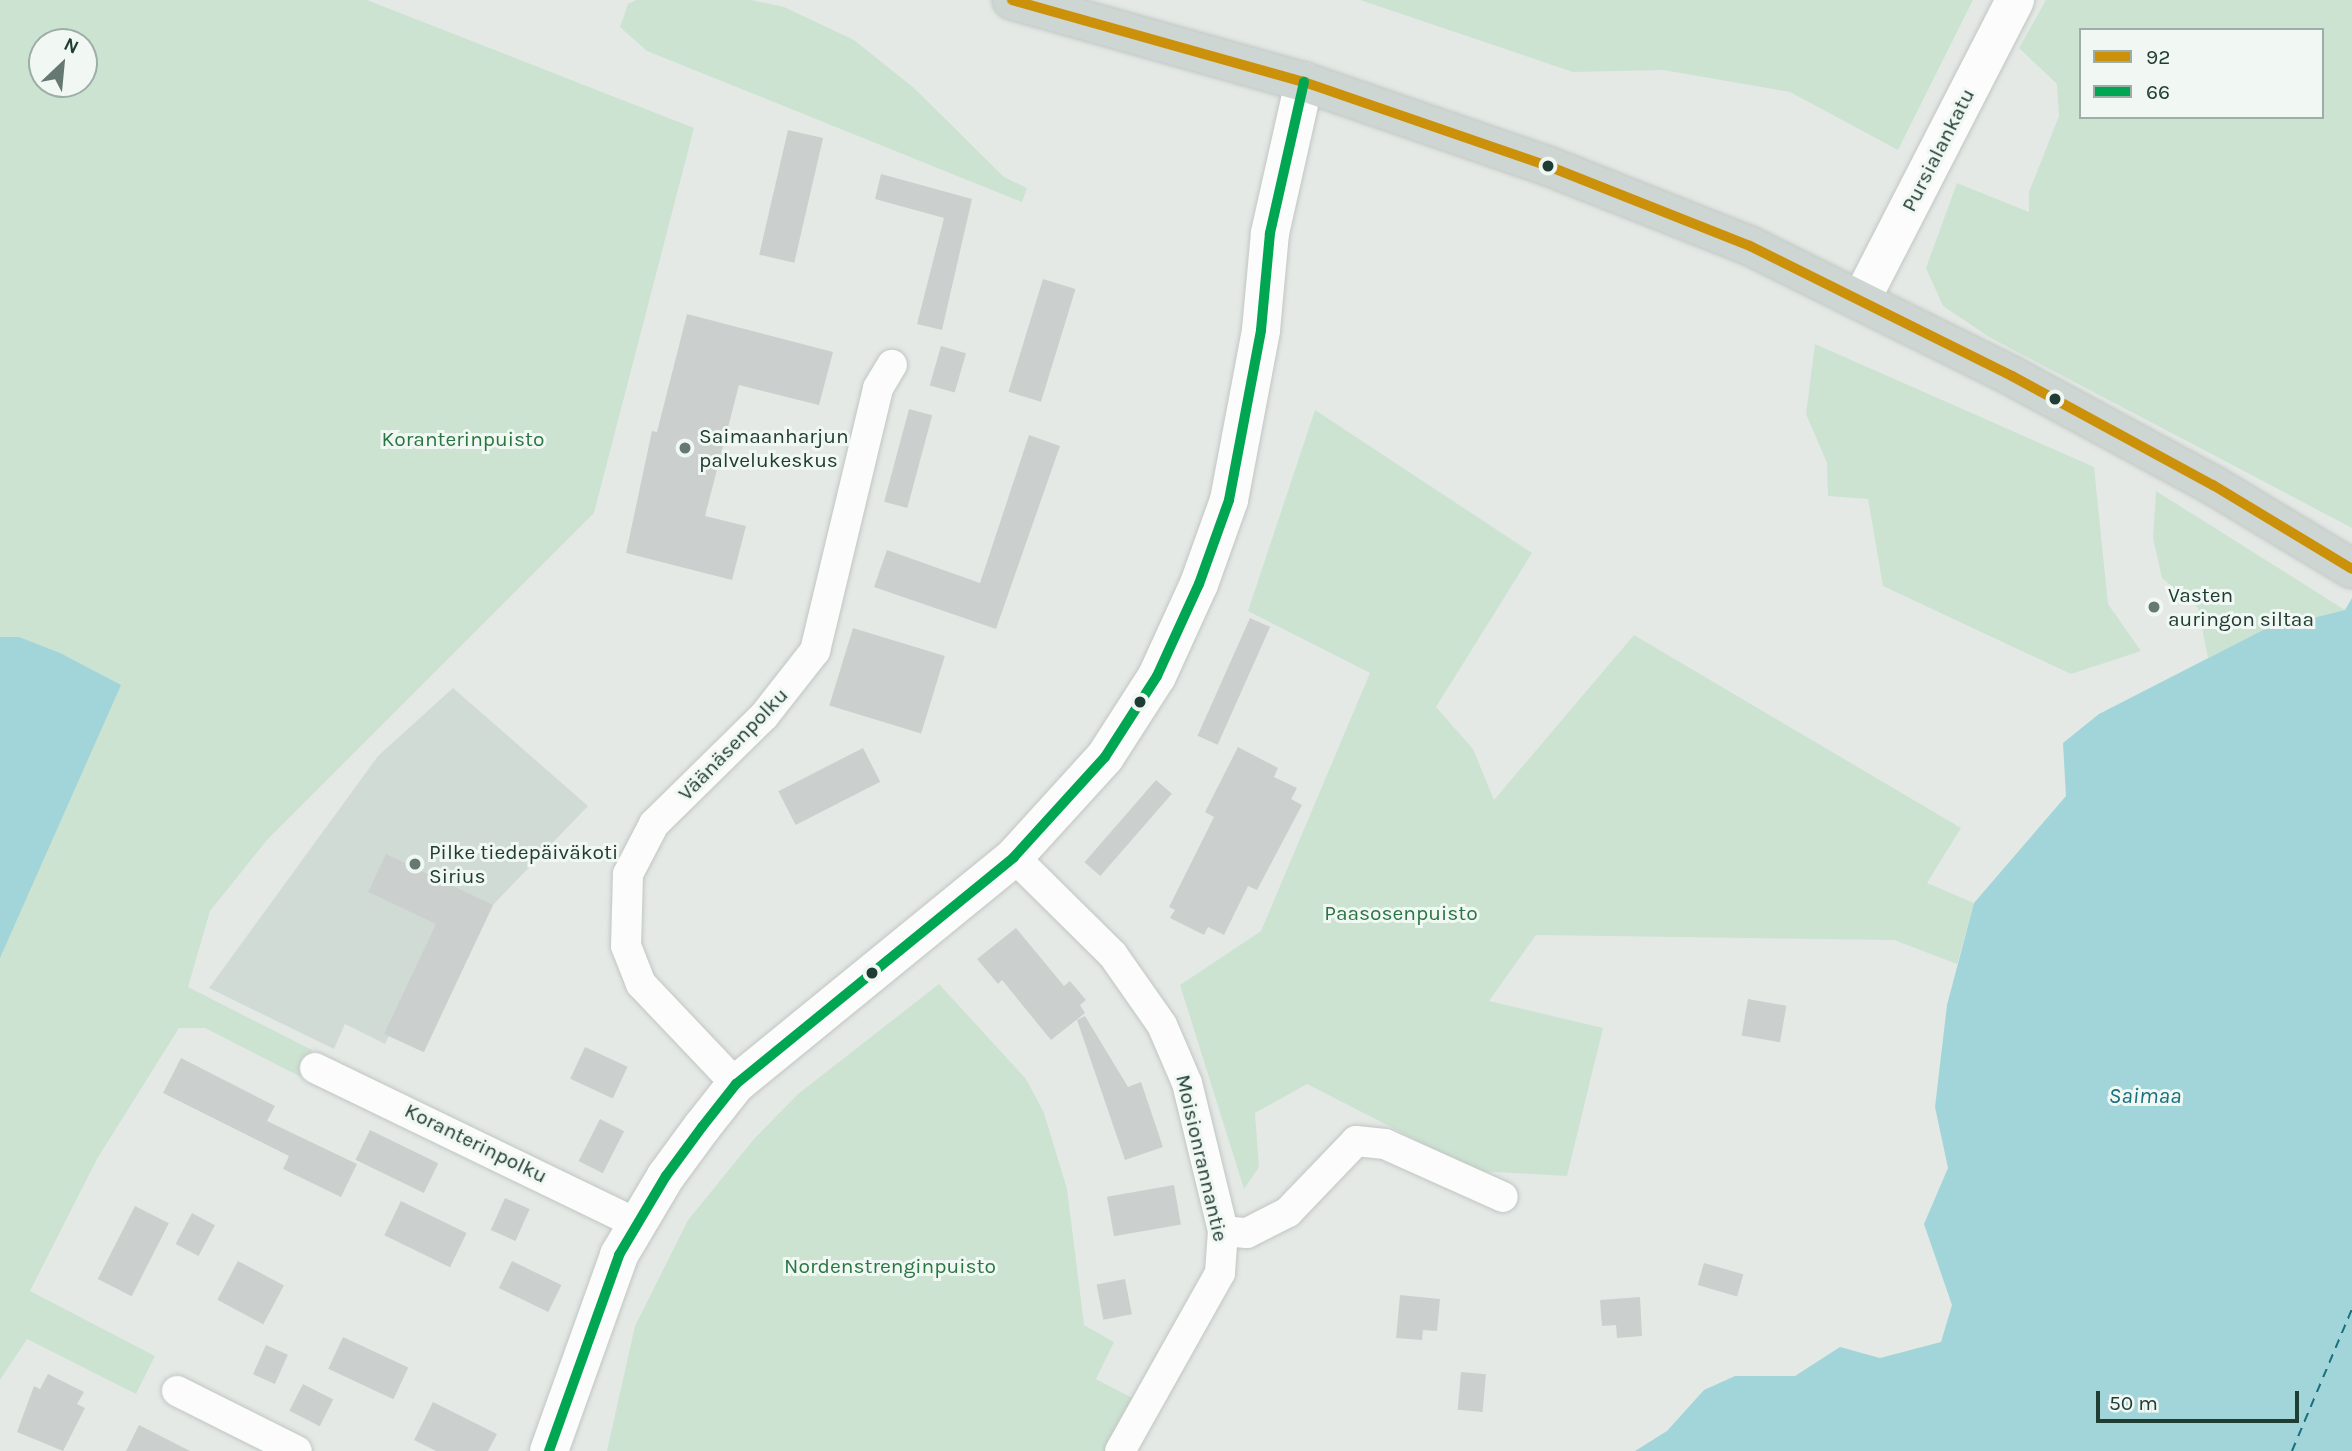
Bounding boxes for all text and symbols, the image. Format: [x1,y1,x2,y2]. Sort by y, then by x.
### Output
north arrow [28,28,98,98]
legend [2079,28,2324,119]
text: N [60,33,82,59]
text: 92 [2146,45,2170,69]
text: 66 [2146,80,2170,104]
street label: Pursialankatu [1896,84,1980,216]
unlabelled marker [1541,159,1555,173]
unlabelled marker [2048,392,2062,406]
place label: Saimaanharjun palvelukeskus [699,423,849,473]
park label: Koranterinpuisto [382,426,544,452]
marker: Saimaanharjun palvelukeskus [677,440,693,456]
place label: Vasten auringon siltaa [2168,582,2314,632]
marker: Vasten auringon siltaa [2146,599,2162,615]
street label: Väänäsenpolku [673,682,793,806]
unlabelled marker [1133,695,1147,709]
place label: Pilke tiedepäiväkoti Sirius [429,839,618,889]
marker: Pilke tiedepäiväkoti Sirius [407,856,423,872]
park label: Paasosenpuisto [1324,900,1478,926]
unlabelled marker [865,966,879,980]
street label: Moisionrannantie [1171,1072,1233,1244]
water label: Saimaa [2109,1082,2181,1110]
street label: Koranterinpolku [401,1098,551,1188]
park label: Nordenstrenginpuisto [784,1253,996,1279]
scale bar [2100,1378,2303,1422]
text: 50 m [2109,1391,2158,1415]

